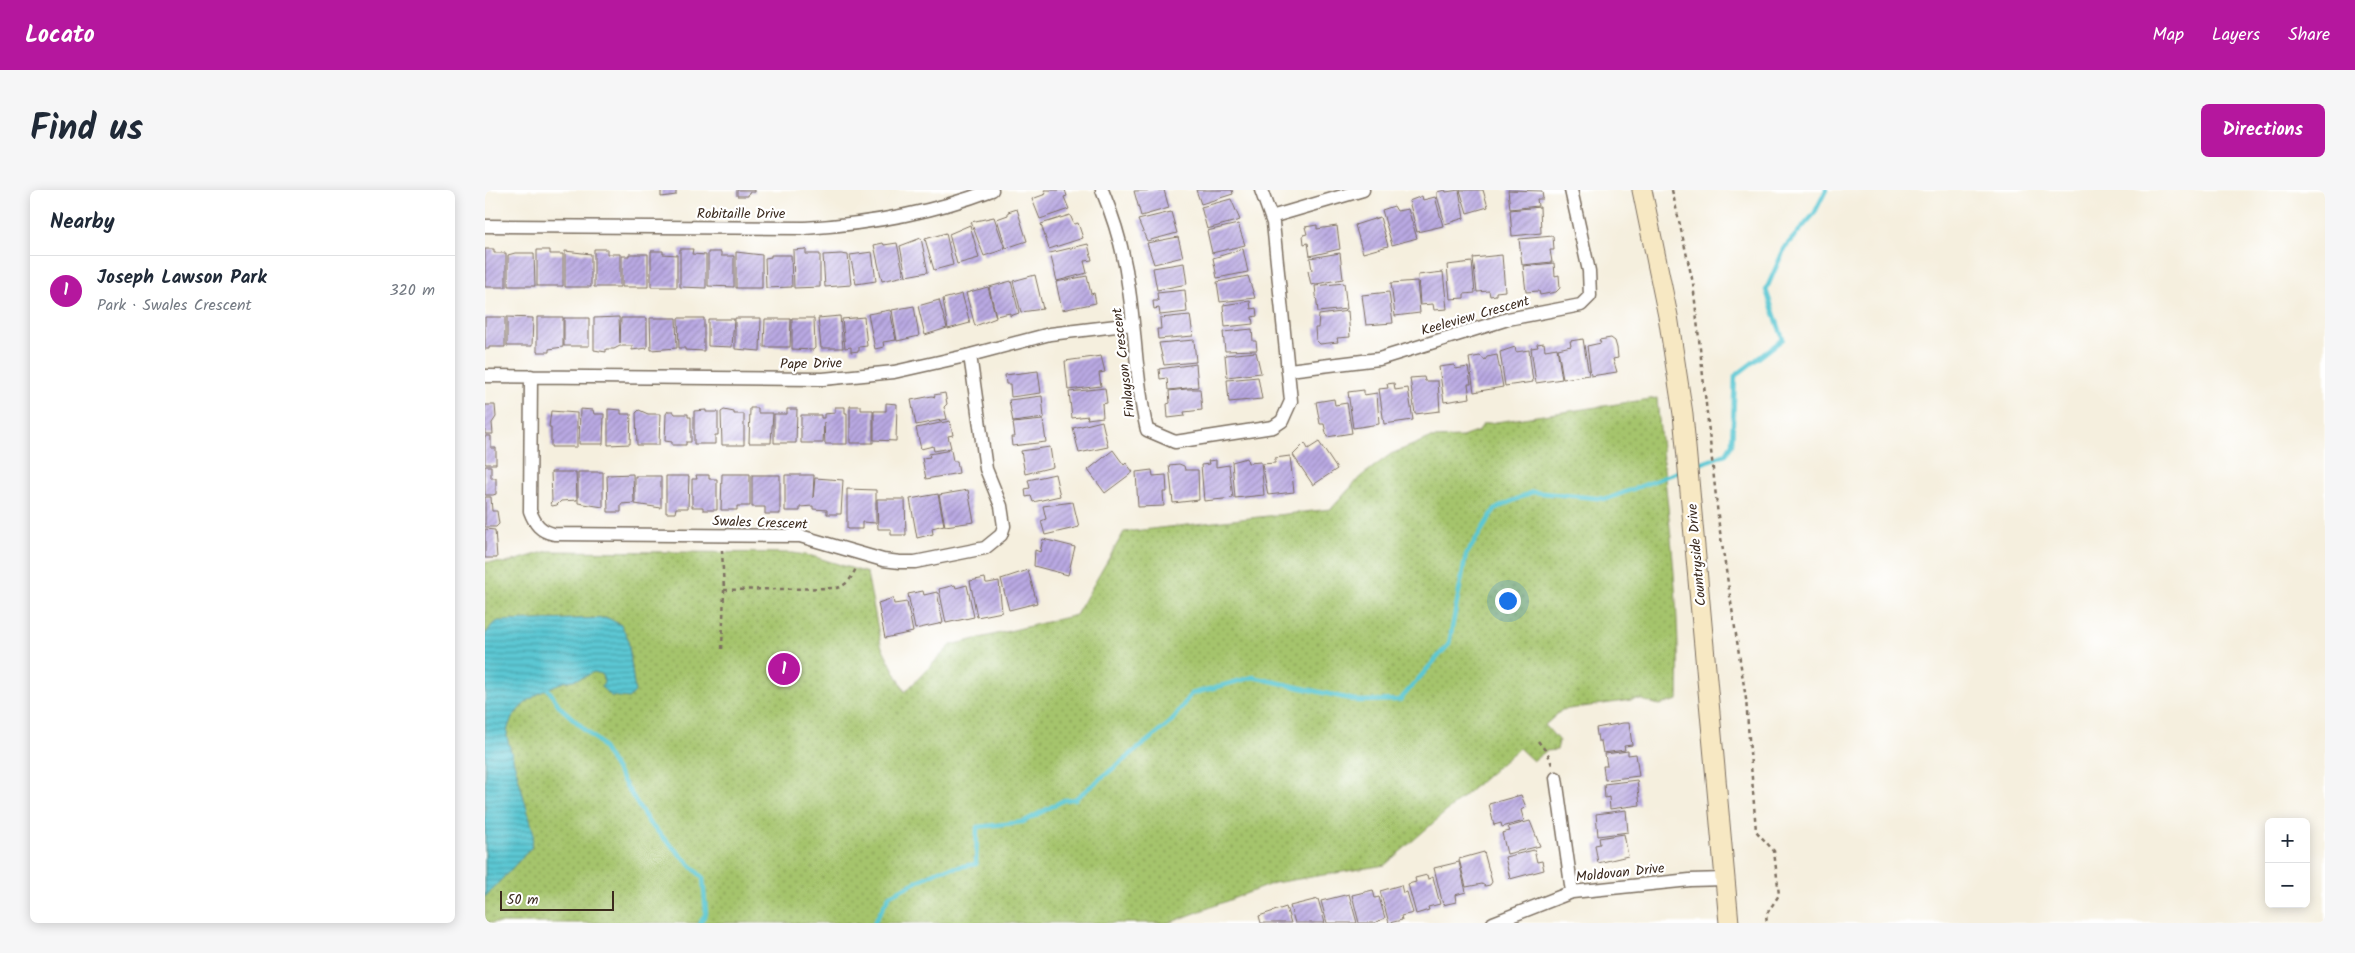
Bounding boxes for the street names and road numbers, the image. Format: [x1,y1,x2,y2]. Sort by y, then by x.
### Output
street label: Robitaille Drive [697,203,786,225]
street label: Keeleview Crescent [1418,290,1533,342]
street label: Finlayson Crescent [1106,306,1142,419]
street label: Pape Drive [780,352,843,376]
street label: Countryside Drive [1681,502,1712,607]
street label: Swales Crescent [712,510,809,536]
street label: Moldovan Drive [1575,857,1666,889]

